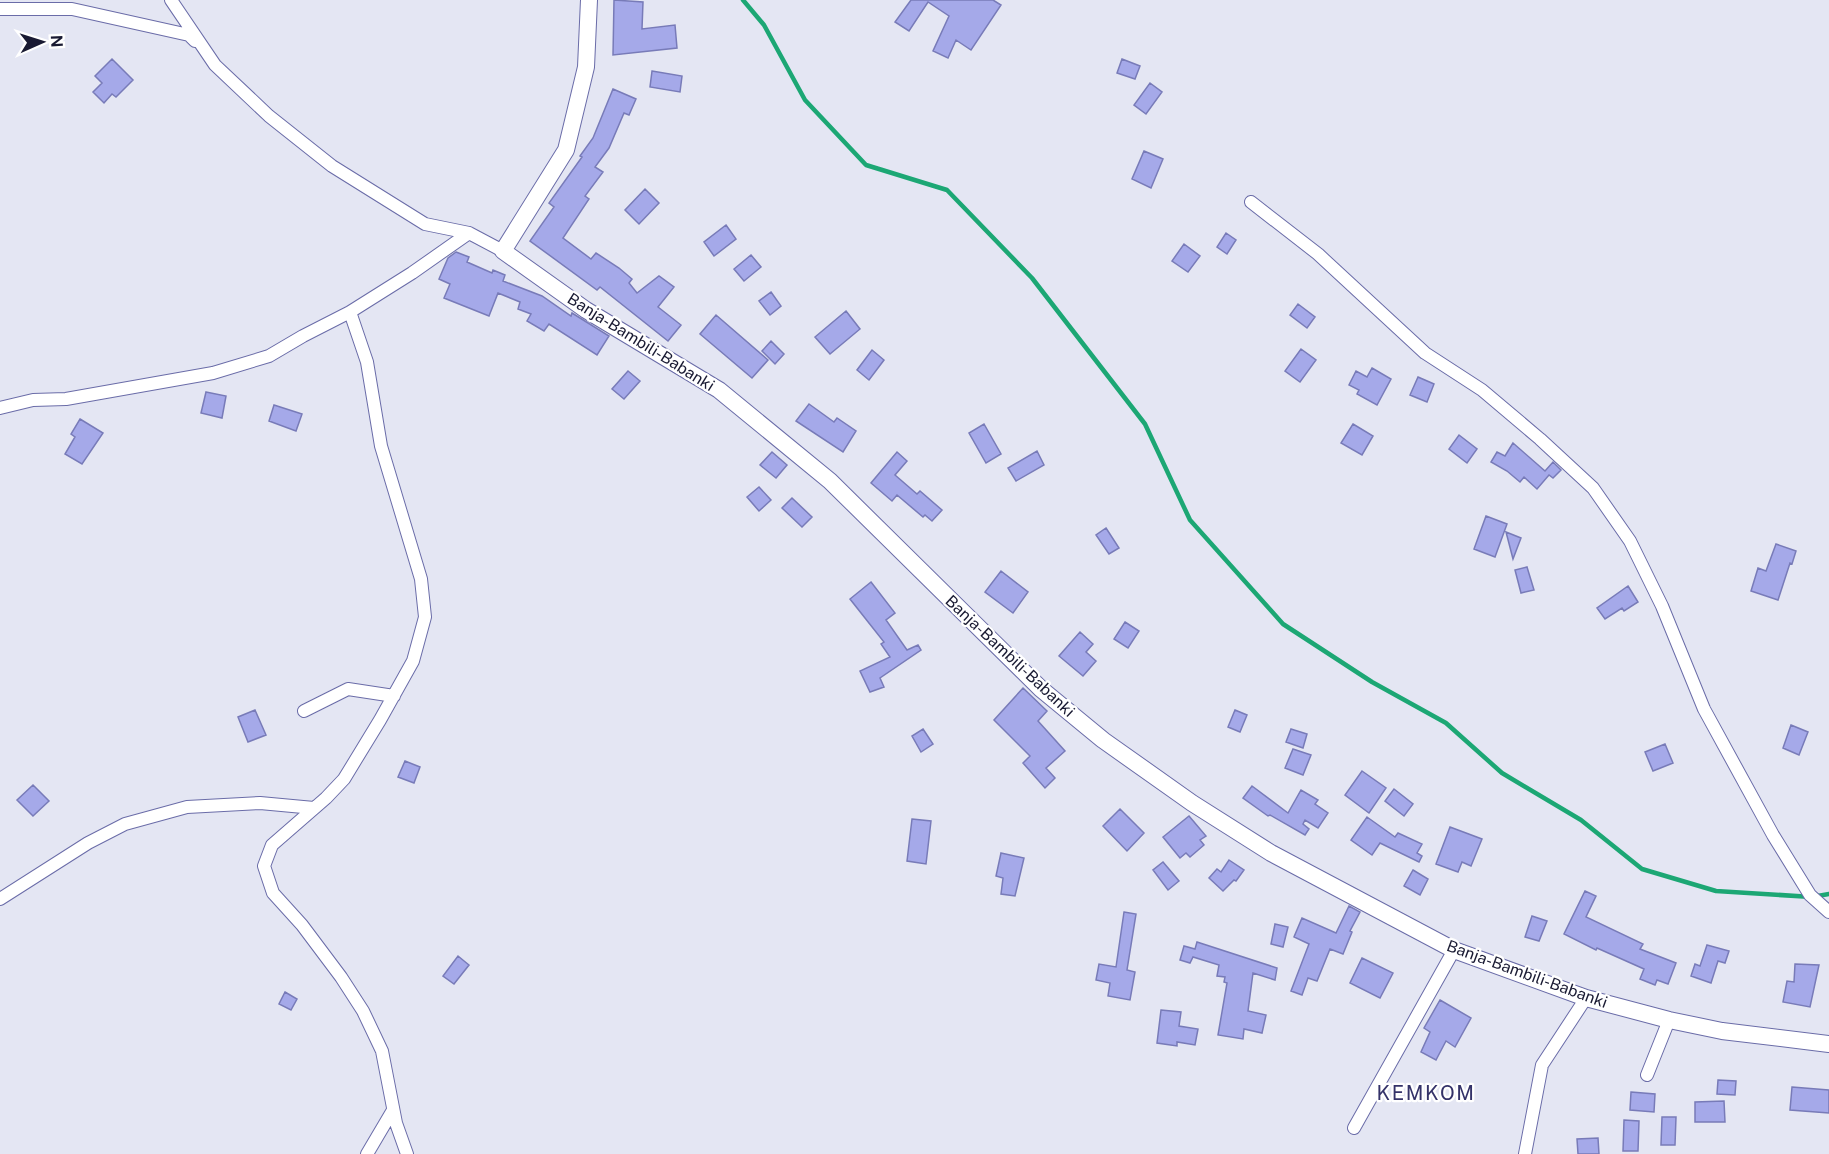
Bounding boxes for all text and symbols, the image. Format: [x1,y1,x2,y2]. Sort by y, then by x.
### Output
north arrow [12,12,72,72]
text: N [47,34,66,48]
street label: Banja-Bambili-Babanki [564,289,718,395]
street label: Banja-Bambili-Babanki [941,591,1079,721]
street label: Banja-Bambili-Babanki [1444,936,1610,1012]
district label: KEMKOM [1377,1081,1475,1105]

